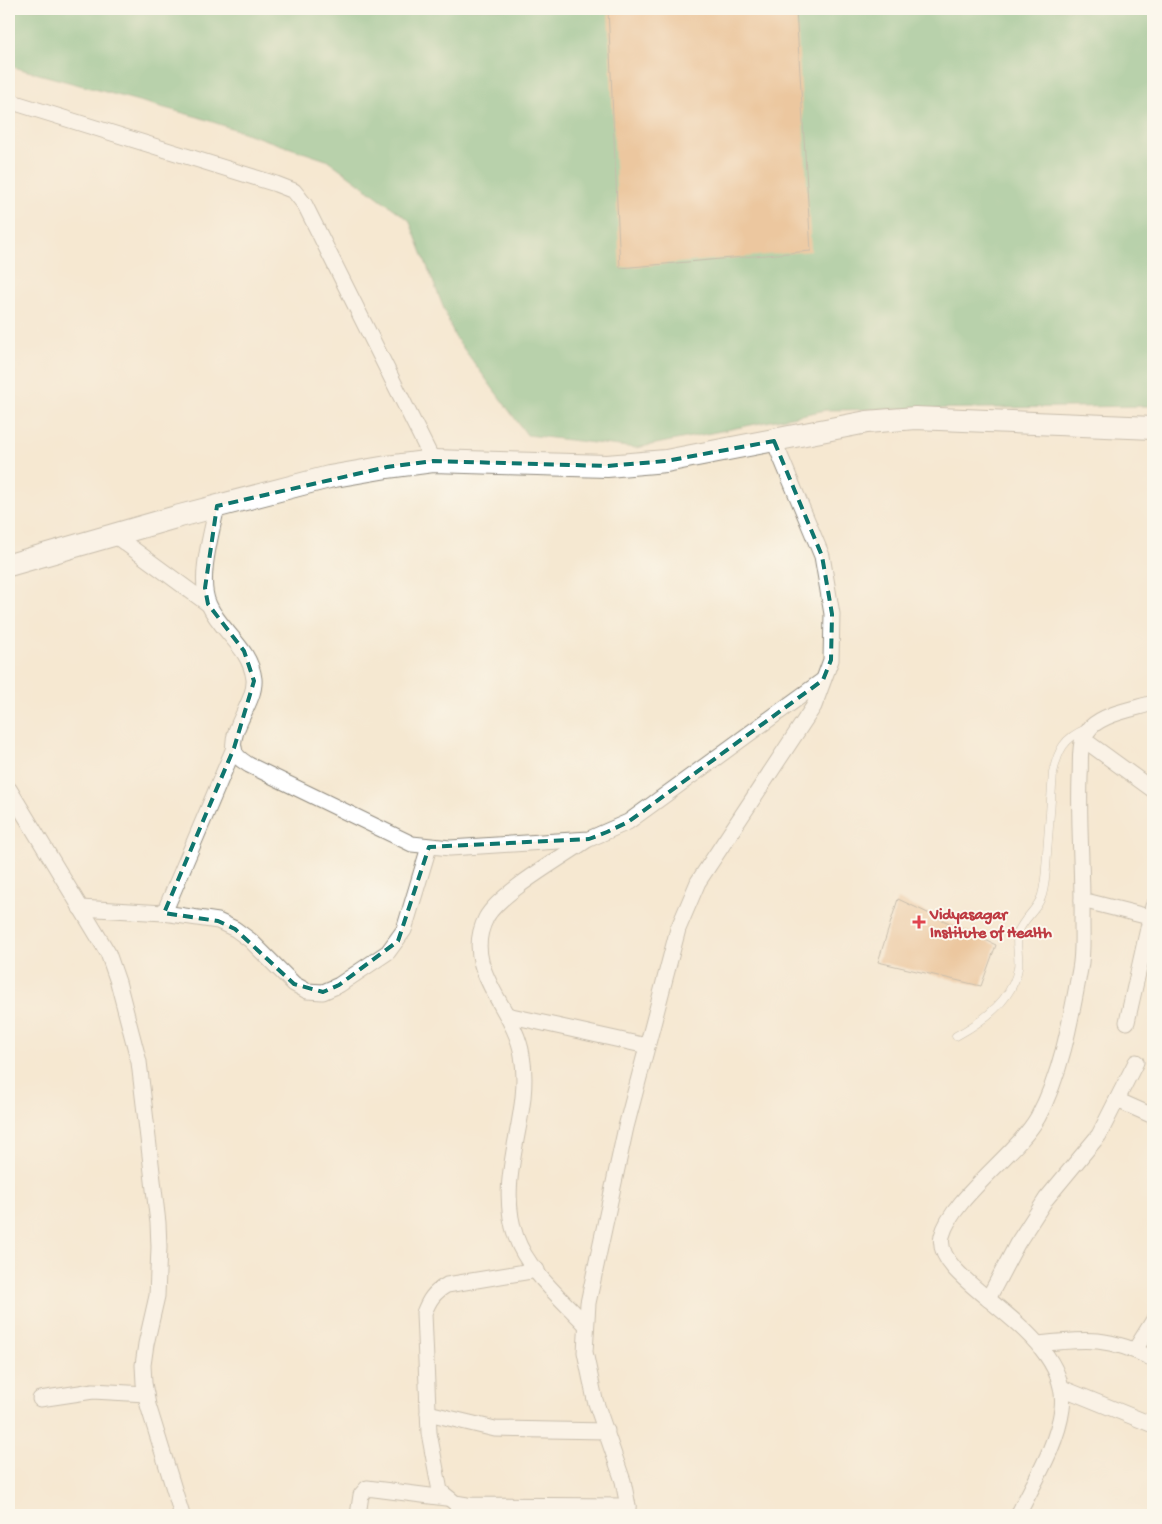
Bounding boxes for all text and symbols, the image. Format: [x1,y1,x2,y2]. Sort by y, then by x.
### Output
place label: Vidyasagar Institute of Health [929,907,1052,944]
marker: Vidyasagar Institute of Health [912,915,926,929]

